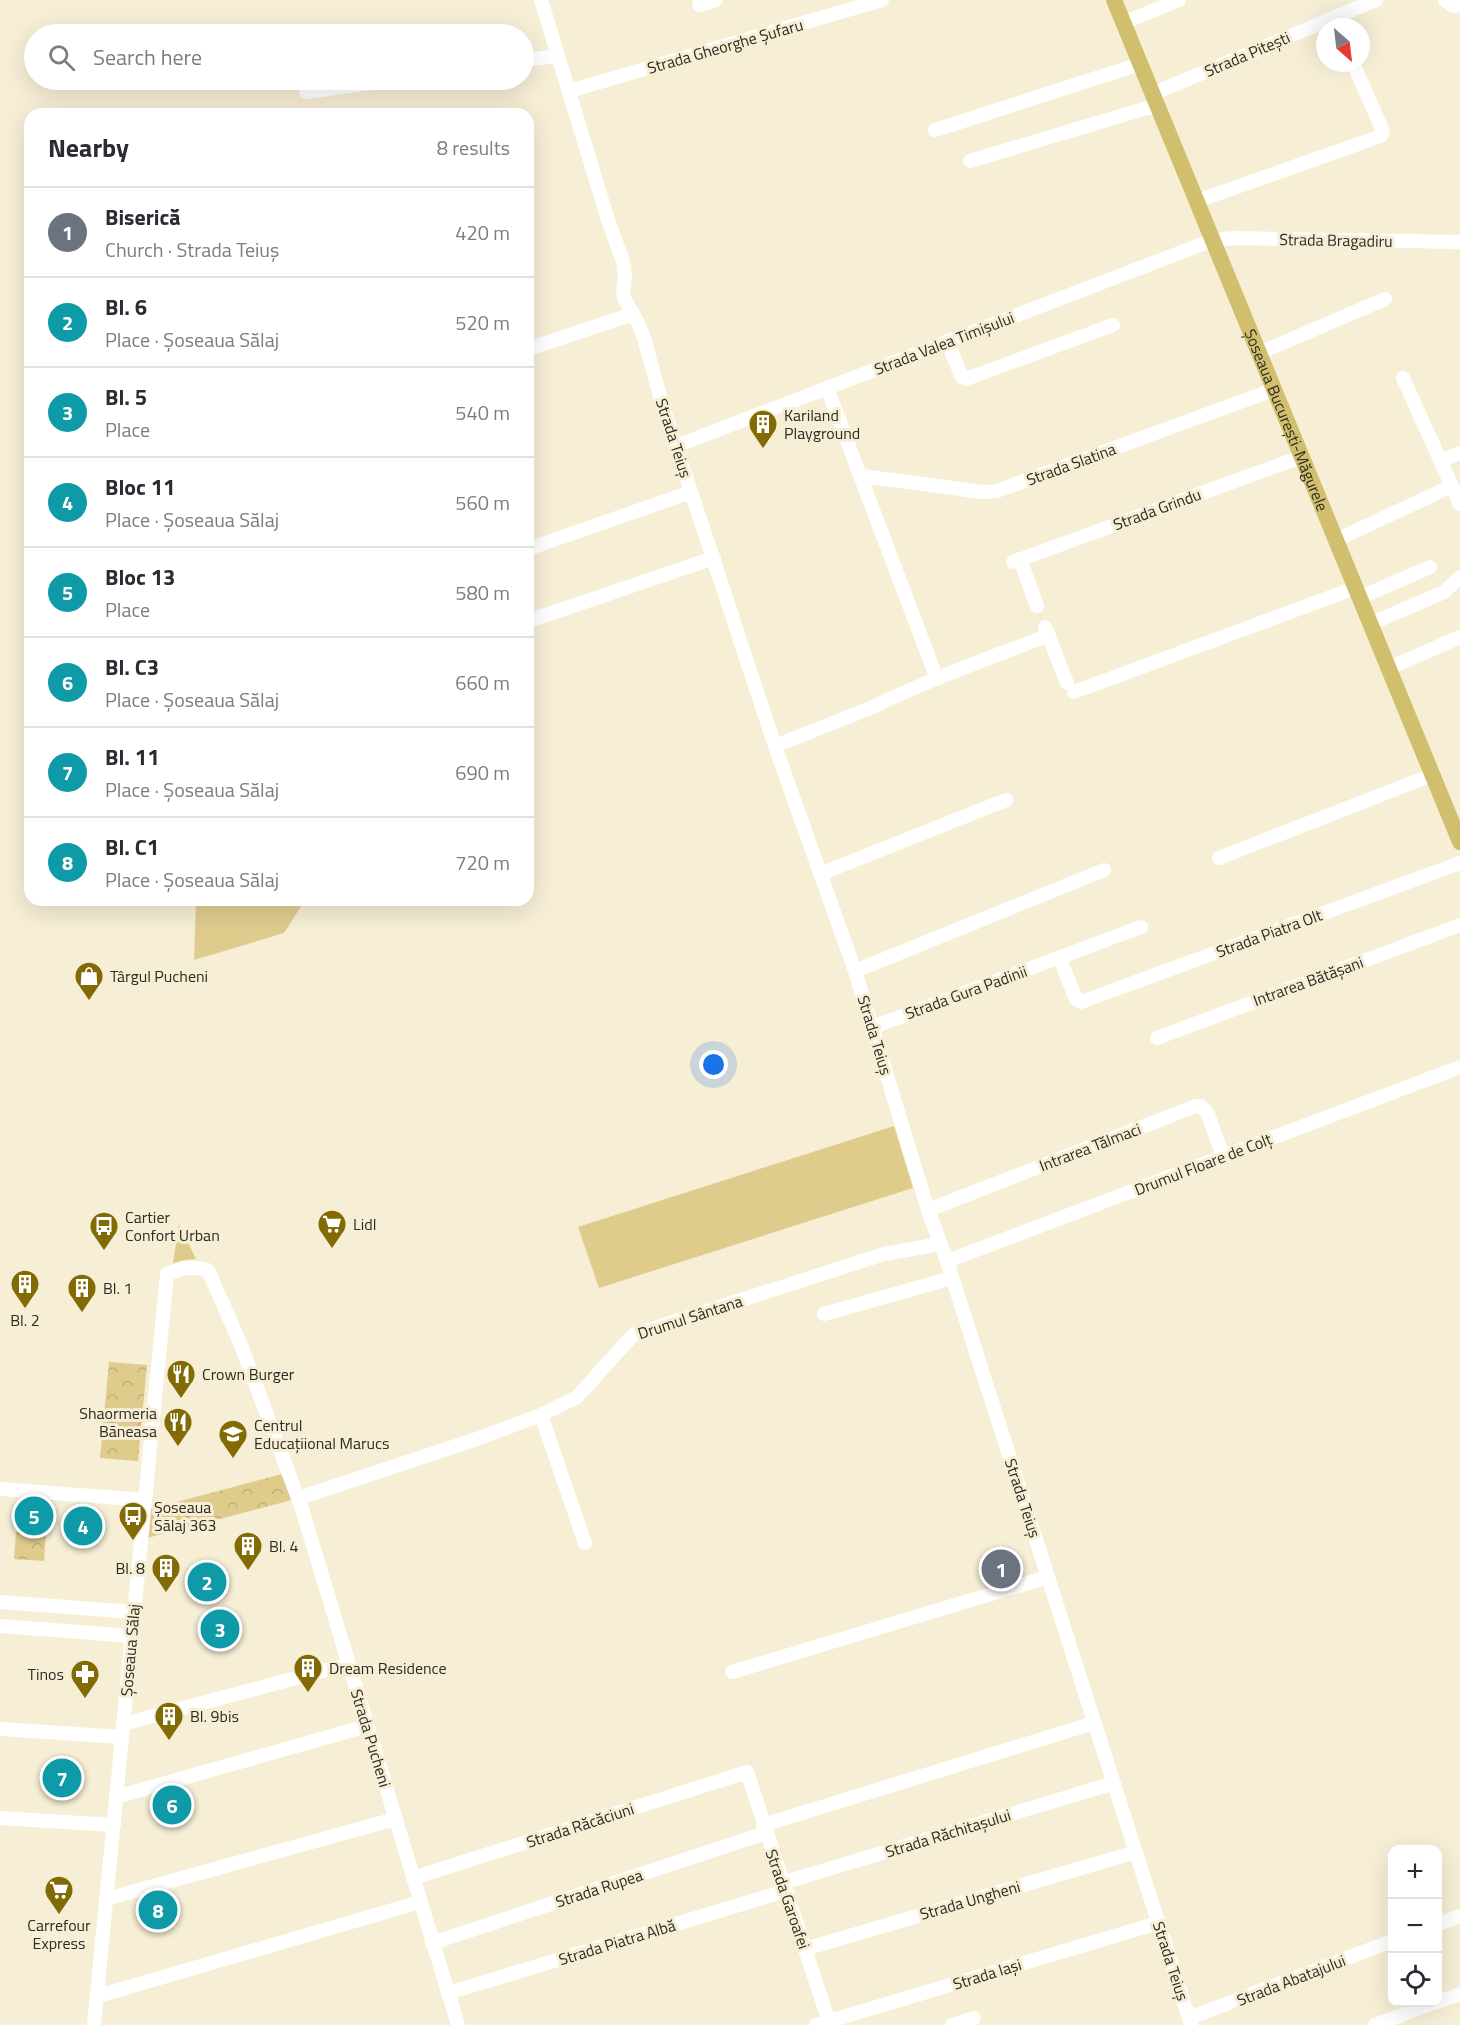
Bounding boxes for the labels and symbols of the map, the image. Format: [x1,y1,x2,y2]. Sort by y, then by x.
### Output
street label: Strada Gheorghe Șufaru [644,12,806,80]
north arrow [1316,18,1370,72]
street label: Strada Pitești [1200,25,1294,83]
street label: Strada Bragadiru [1279,227,1393,253]
street label: Strada Valea Timișului [870,305,1018,381]
street label: Șoseaua București-Măgurele [1238,325,1335,515]
street label: Strada Teiuș [650,395,698,481]
place label: Kariland Playground [784,403,860,445]
building icon: Kariland Playground [747,408,779,450]
street label: Strada Slatina [1023,437,1119,491]
street label: Strada Grindu [1110,482,1204,536]
street label: Strada Piatra Olt [1213,903,1326,963]
street label: Intrarea Bătășani [1250,950,1366,1012]
street label: Strada Gura Padinii [902,959,1030,1025]
shop icon: Târgul Pucheni [73,960,105,1002]
place label: Târgul Pucheni [110,964,208,988]
street label: Strada Teiuș [852,992,898,1078]
your location [699,1050,728,1079]
street label: Intrarea Tălmaci [1036,1117,1144,1177]
street label: Drumul Floare de Colț [1131,1127,1276,1201]
place label: Cartier Confort Urban [125,1205,220,1247]
supermarket icon: Lidl [316,1208,348,1250]
bus stop icon: Cartier Confort Urban [88,1210,120,1252]
place label: Lidl [353,1212,376,1236]
building icon: Bl. 2 [9,1268,41,1310]
building icon: Bl. 1 [66,1272,98,1314]
place label: Bl. 1 [103,1276,133,1300]
street label: Drumul Sântana [634,1289,746,1345]
place label: Bl. 2 [10,1308,40,1332]
restaurant icon: Crown Burger [165,1358,197,1400]
place label: Crown Burger [202,1362,295,1386]
place label: Shaormeria Băneasa [79,1401,157,1443]
restaurant icon: Shaormeria Băneasa [162,1406,194,1448]
place label: Centrul Educațiional Marucs [254,1413,389,1455]
school or university icon: Centrul Educațiional Marucs [217,1418,249,1460]
street label: Strada Teiuș [999,1455,1047,1541]
pin: 5 [15,1494,54,1538]
place label: Șoseaua Sălaj 363 [154,1495,216,1537]
bus stop icon: Șoseaua Sălaj 363 [117,1500,149,1542]
pin: 4 [64,1504,103,1549]
building icon: Bl. 4 [232,1530,264,1572]
place label: Bl. 4 [269,1534,299,1558]
pin: 1 [982,1546,1020,1592]
building icon: Bl. 8 [150,1552,182,1594]
place label: Bl. 8 [116,1556,145,1580]
pin: 2 [188,1560,226,1604]
street label: Șoseaua Sălaj [114,1603,146,1697]
pin: 3 [200,1606,240,1652]
building icon: Dream Residence [292,1652,324,1694]
place label: Dream Residence [329,1656,447,1680]
pharmacy icon: Tinos [69,1658,101,1700]
place label: Tinos [28,1662,64,1686]
street label: Strada Pucheni [345,1686,397,1790]
building icon: Bl. 9bis [153,1700,185,1742]
place label: Bl. 9bis [190,1704,239,1728]
pin: 7 [42,1756,82,1800]
pin: 6 [152,1782,192,1828]
street label: Strada Răcăciuni [523,1796,637,1854]
street label: Strada Răchitașului [882,1803,1014,1863]
street label: Strada Garoafei [760,1846,816,1952]
street label: Strada Rupea [552,1863,646,1913]
supermarket icon: Carrefour Express [43,1874,75,1916]
street label: Strada Ungheni [917,1874,1023,1926]
pin: 8 [138,1888,178,1932]
place label: Carrefour Express [27,1913,91,1955]
street label: Strada Piatra Albă [556,1913,678,1971]
street label: Strada Teiuș [1147,1918,1195,2004]
street label: Strada Abatajului [1233,1948,1349,2012]
street label: Strada Iași [950,1952,1024,1996]

